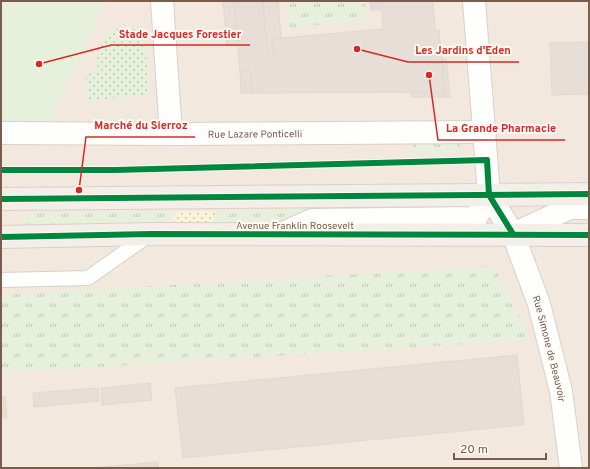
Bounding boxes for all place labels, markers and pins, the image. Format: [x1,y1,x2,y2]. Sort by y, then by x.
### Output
callout: Stade Jacques Forestier [111,22,250,45]
callout: Les Jardins d'Eden [408,39,519,62]
callout: Marché du Sierroz [86,114,195,137]
callout: La Grande Pharmacie [438,117,565,140]

